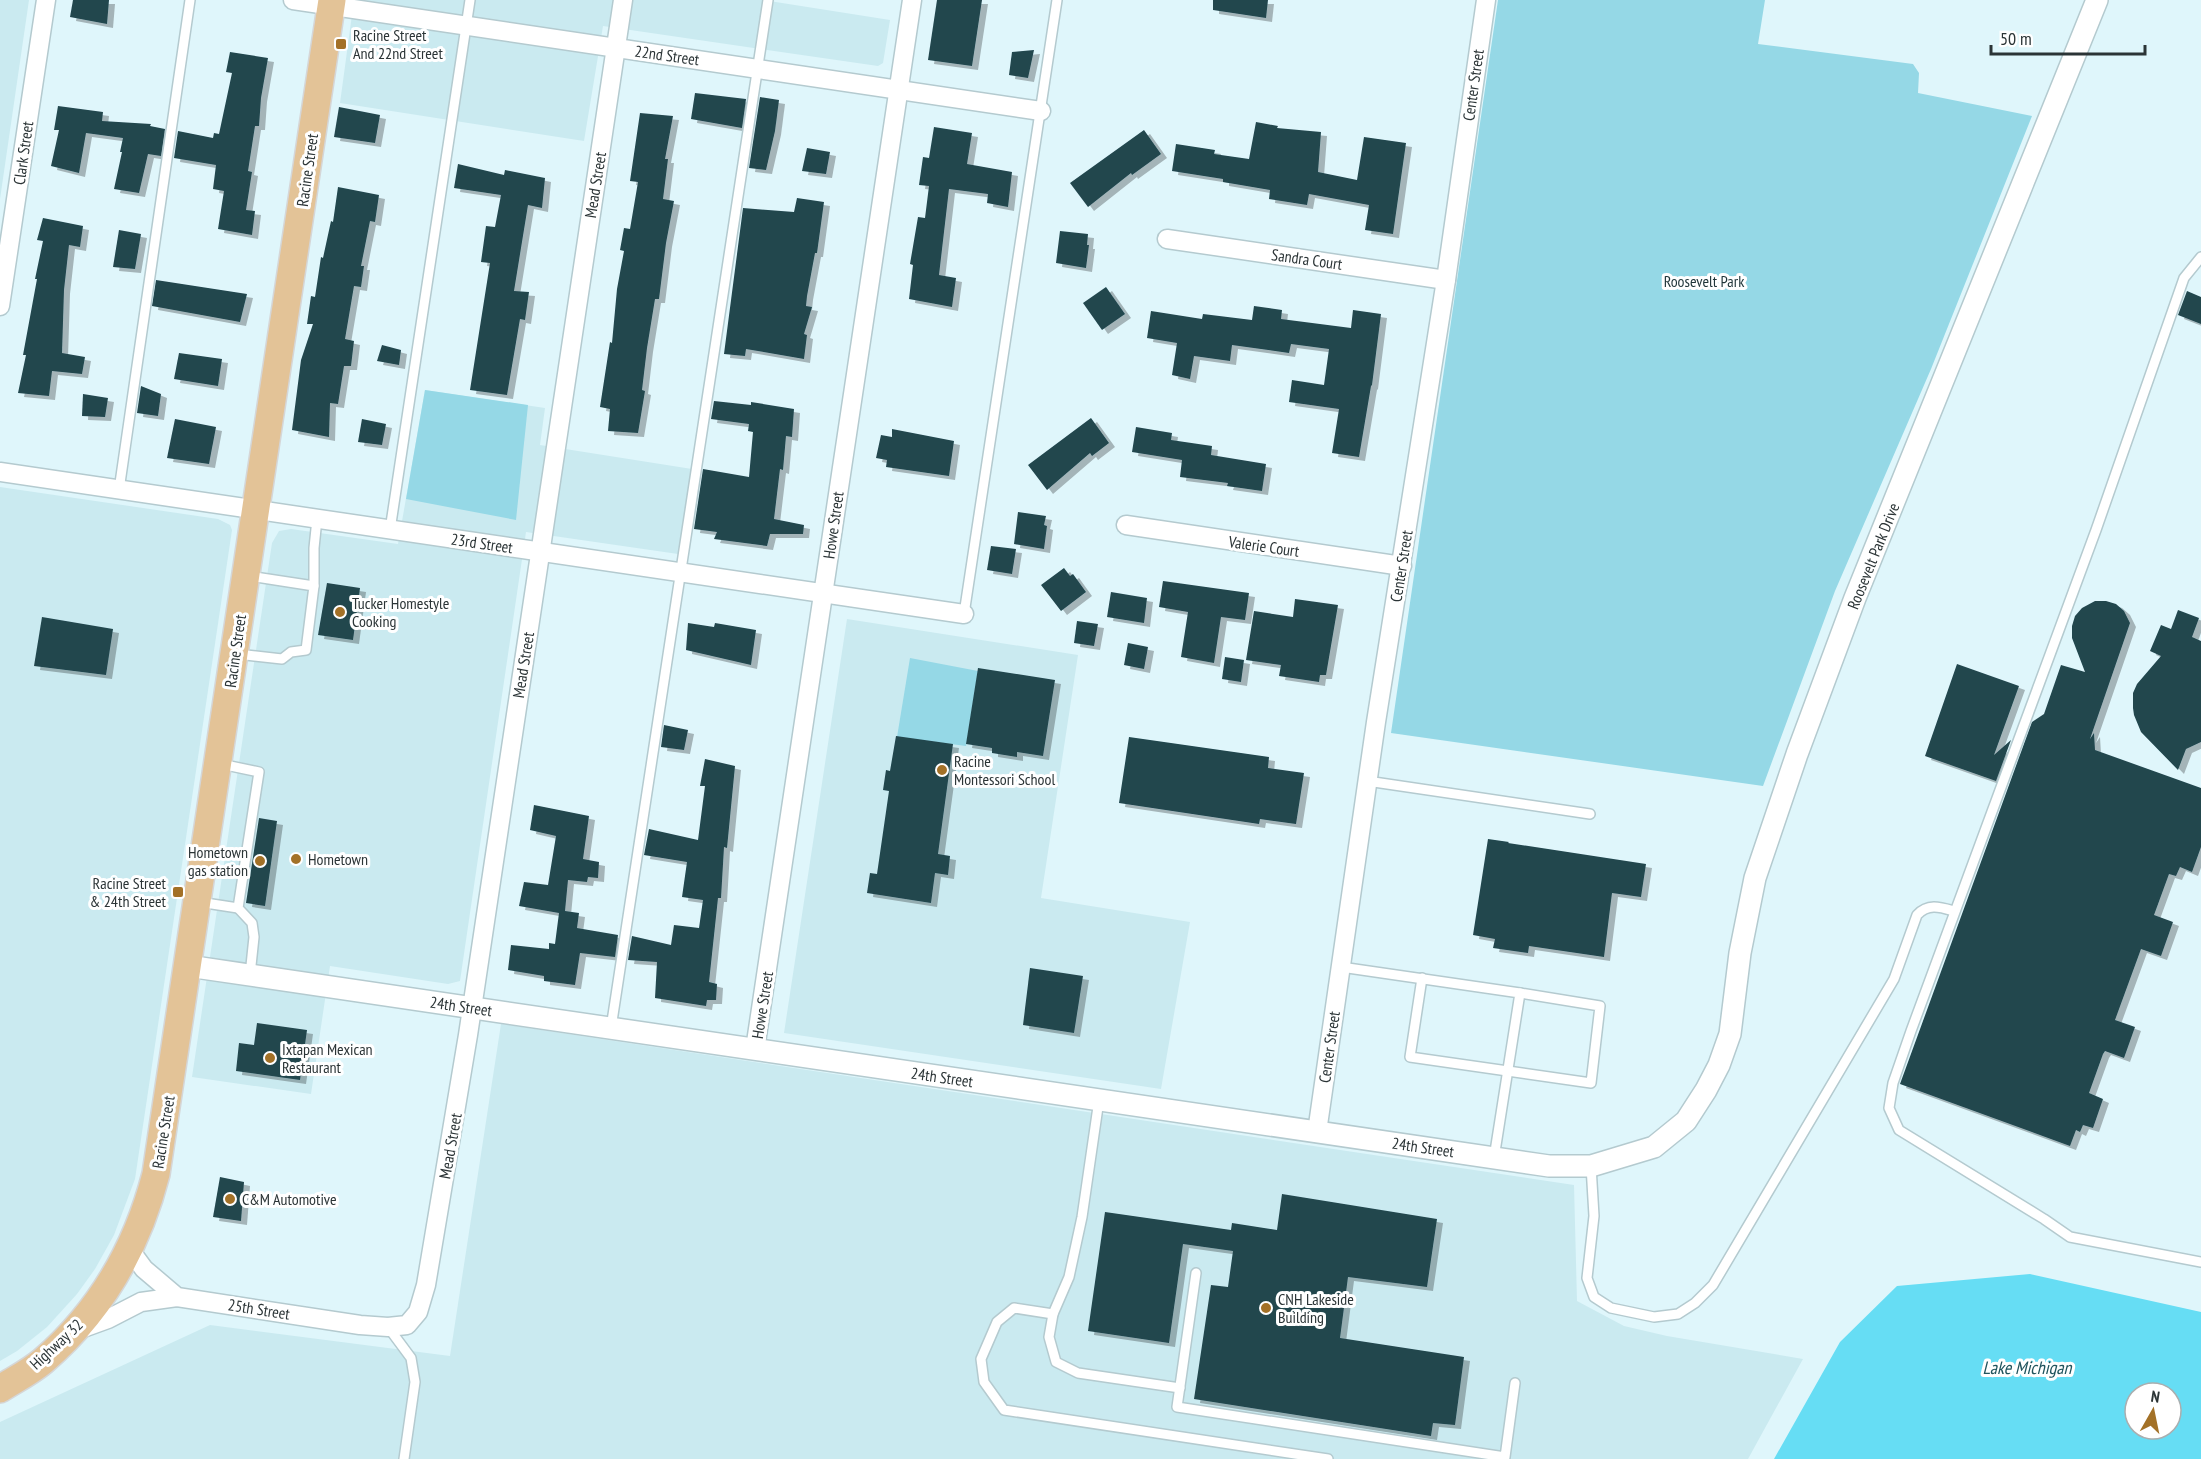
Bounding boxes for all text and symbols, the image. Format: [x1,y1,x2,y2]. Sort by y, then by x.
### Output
scale bar [1991,18,2146,56]
place label: Racine Street And 22nd Street [353,25,443,63]
text: 50 m [2000,27,2032,50]
marker: Racine Street And 22nd Street [334,37,348,51]
street label: 22nd Street [633,41,701,69]
street label: Center Street [1458,47,1488,122]
street label: Clark Street [9,119,37,186]
street label: Racine Street [292,132,322,208]
street label: Mead Street [580,150,610,219]
street label: Sandra Court [1270,244,1344,274]
park label: Roosevelt Park [1664,271,1745,291]
street label: Howe Street [818,489,848,560]
street label: Roosevelt Park Drive [1843,500,1903,612]
street label: Center Street [1385,528,1417,603]
street label: 23rd Street [450,529,515,557]
street label: Valerie Court [1226,531,1301,561]
place label: Tucker Homestyle Cooking [352,593,449,631]
marker: Tucker Homestyle Cooking [333,605,347,619]
street label: Racine Street [220,613,250,689]
street label: Mead Street [508,630,538,699]
place label: Racine Montessori School [954,751,1055,789]
marker: Racine Montessori School [935,763,949,777]
place label: Hometown gas station [188,842,248,880]
place label: Hometown [308,849,368,869]
marker: Hometown [289,852,303,866]
marker: Hometown gas station [253,854,267,868]
place label: Racine Street & 24th Street [90,873,167,911]
marker: Racine Street & 24th Street [171,885,185,899]
street label: Howe Street [747,969,777,1040]
street label: 24th Street [429,992,494,1020]
street label: Center Street [1314,1009,1344,1084]
place label: Ixtapan Mexican Restaurant [282,1039,373,1077]
marker: Ixtapan Mexican Restaurant [263,1051,277,1065]
street label: 24th Street [910,1063,975,1091]
street label: Racine Street [147,1094,179,1170]
street label: Mead Street [434,1111,466,1181]
street label: 24th Street [1391,1133,1456,1161]
place label: C&M Automotive [242,1189,337,1209]
marker: C&M Automotive [223,1192,237,1206]
place label: CNH Lakeside Building [1278,1289,1354,1327]
street label: 25th Street [227,1294,292,1324]
marker: CNH Lakeside Building [1259,1301,1273,1315]
street label: Highway 32 [25,1314,87,1374]
water label: Lake Michigan [1983,1356,2073,1379]
north arrow [2123,1381,2183,1441]
text: N [2150,1386,2161,1407]

